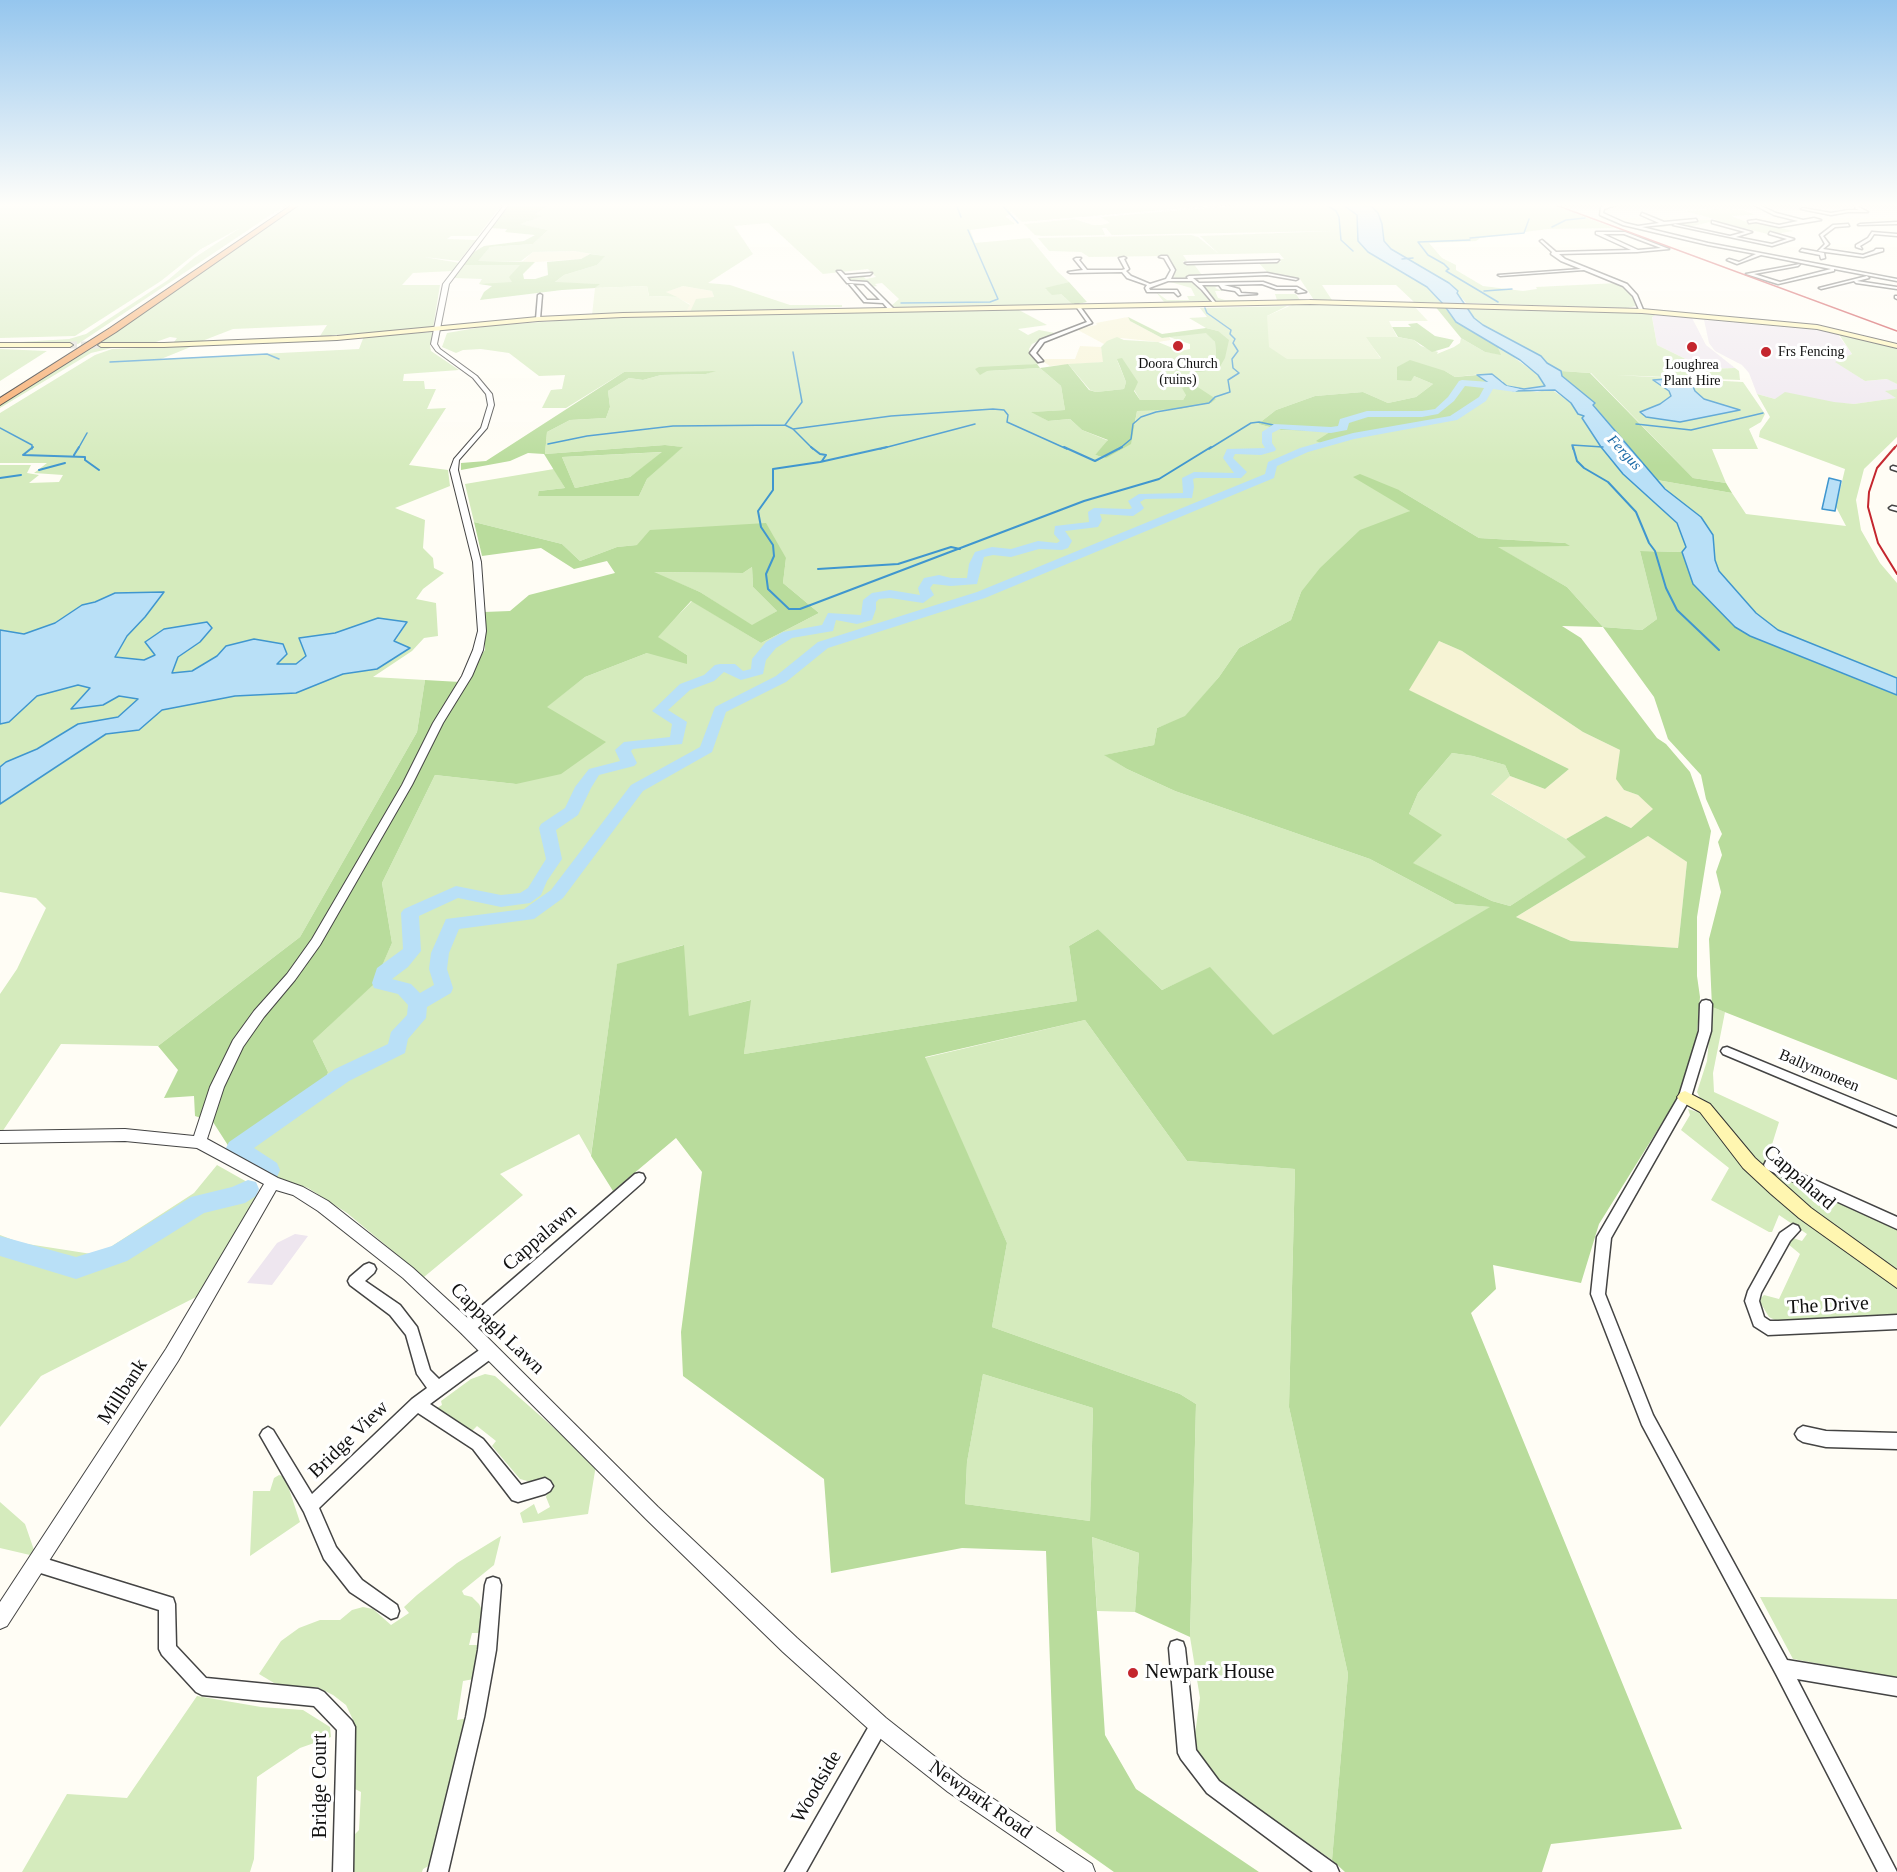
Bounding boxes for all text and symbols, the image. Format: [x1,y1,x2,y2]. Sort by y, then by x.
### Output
marker: Doora Church (ruins) [1171,339,1185,353]
marker: Loughrea Plant Hire [1685,340,1699,354]
place label: Frs Fencing [1778,344,1844,360]
marker: Frs Fencing [1759,345,1773,359]
place label: Doora Church (ruins) [1138,356,1218,388]
place label: Loughrea Plant Hire [1663,357,1721,390]
water label: Fergus [1603,432,1645,474]
street label: Ballymoneen [1776,1045,1862,1097]
street label: Cappahard [1758,1141,1840,1215]
street label: Cappalawn [498,1199,582,1277]
street label: Cappagh Lawn [445,1278,549,1380]
street label: The Drive [1787,1292,1869,1320]
street label: Millbank [93,1355,153,1429]
street label: Bridge View [304,1396,394,1484]
place label: Newpark House [1145,1661,1274,1685]
marker: Newpark House [1126,1666,1140,1680]
street label: Bridge Court [309,1734,333,1838]
street label: Woodside [787,1747,847,1827]
street label: Newpark Road [924,1756,1036,1844]

